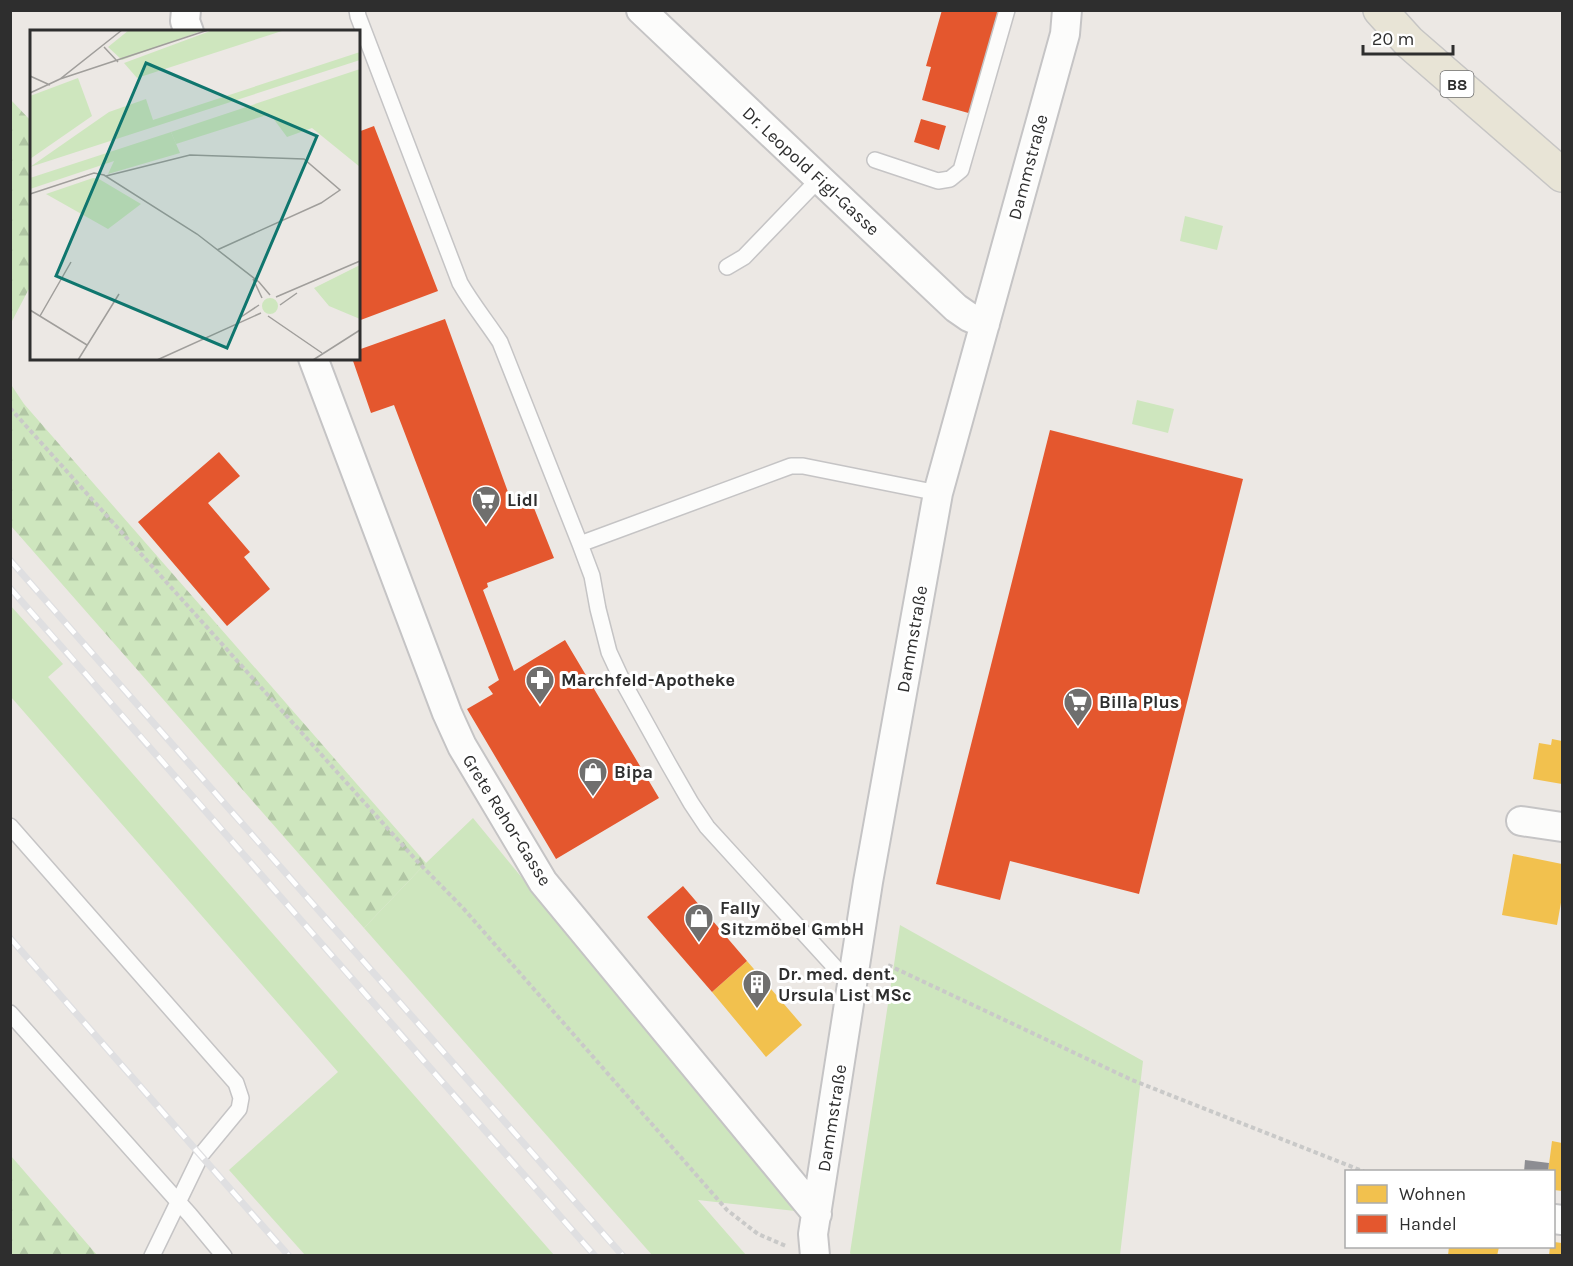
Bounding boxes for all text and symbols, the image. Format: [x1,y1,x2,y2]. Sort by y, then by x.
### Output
scale bar [1363,18,1453,56]
text: 20 m [1372,28,1414,50]
inset map [30,30,360,360]
road number: B8 [1440,71,1474,97]
street label: Dr. Leopold Figl-Gasse [738,102,884,240]
street label: Dammstraße [1003,112,1053,222]
supermarket icon: Lidl [470,484,502,526]
place label: Lidl [507,489,538,511]
street label: Dammstraße [892,584,932,694]
pharmacy icon: Marchfeld-Apotheke [524,664,556,706]
place label: Marchfeld-Apotheke [561,669,735,691]
supermarket icon: Billa Plus [1062,686,1094,728]
place label: Billa Plus [1099,691,1179,713]
street label: Grete Rehor-Gasse [458,750,556,890]
shop icon: Bipa [577,756,609,798]
place label: Bipa [614,761,653,783]
place label: Fally Sitzmöbel GmbH [720,897,864,940]
shop icon: Fally Sitzmöbel GmbH [683,902,715,944]
place label: Dr. med. dent. Ursula List MSc [778,963,912,1006]
building icon: Dr. med. dent. Ursula List MSc [741,968,773,1010]
street label: Dammstraße [813,1063,851,1173]
legend [1345,1170,1555,1248]
text: Wohnen [1399,1183,1466,1205]
text: Handel [1399,1213,1457,1235]

